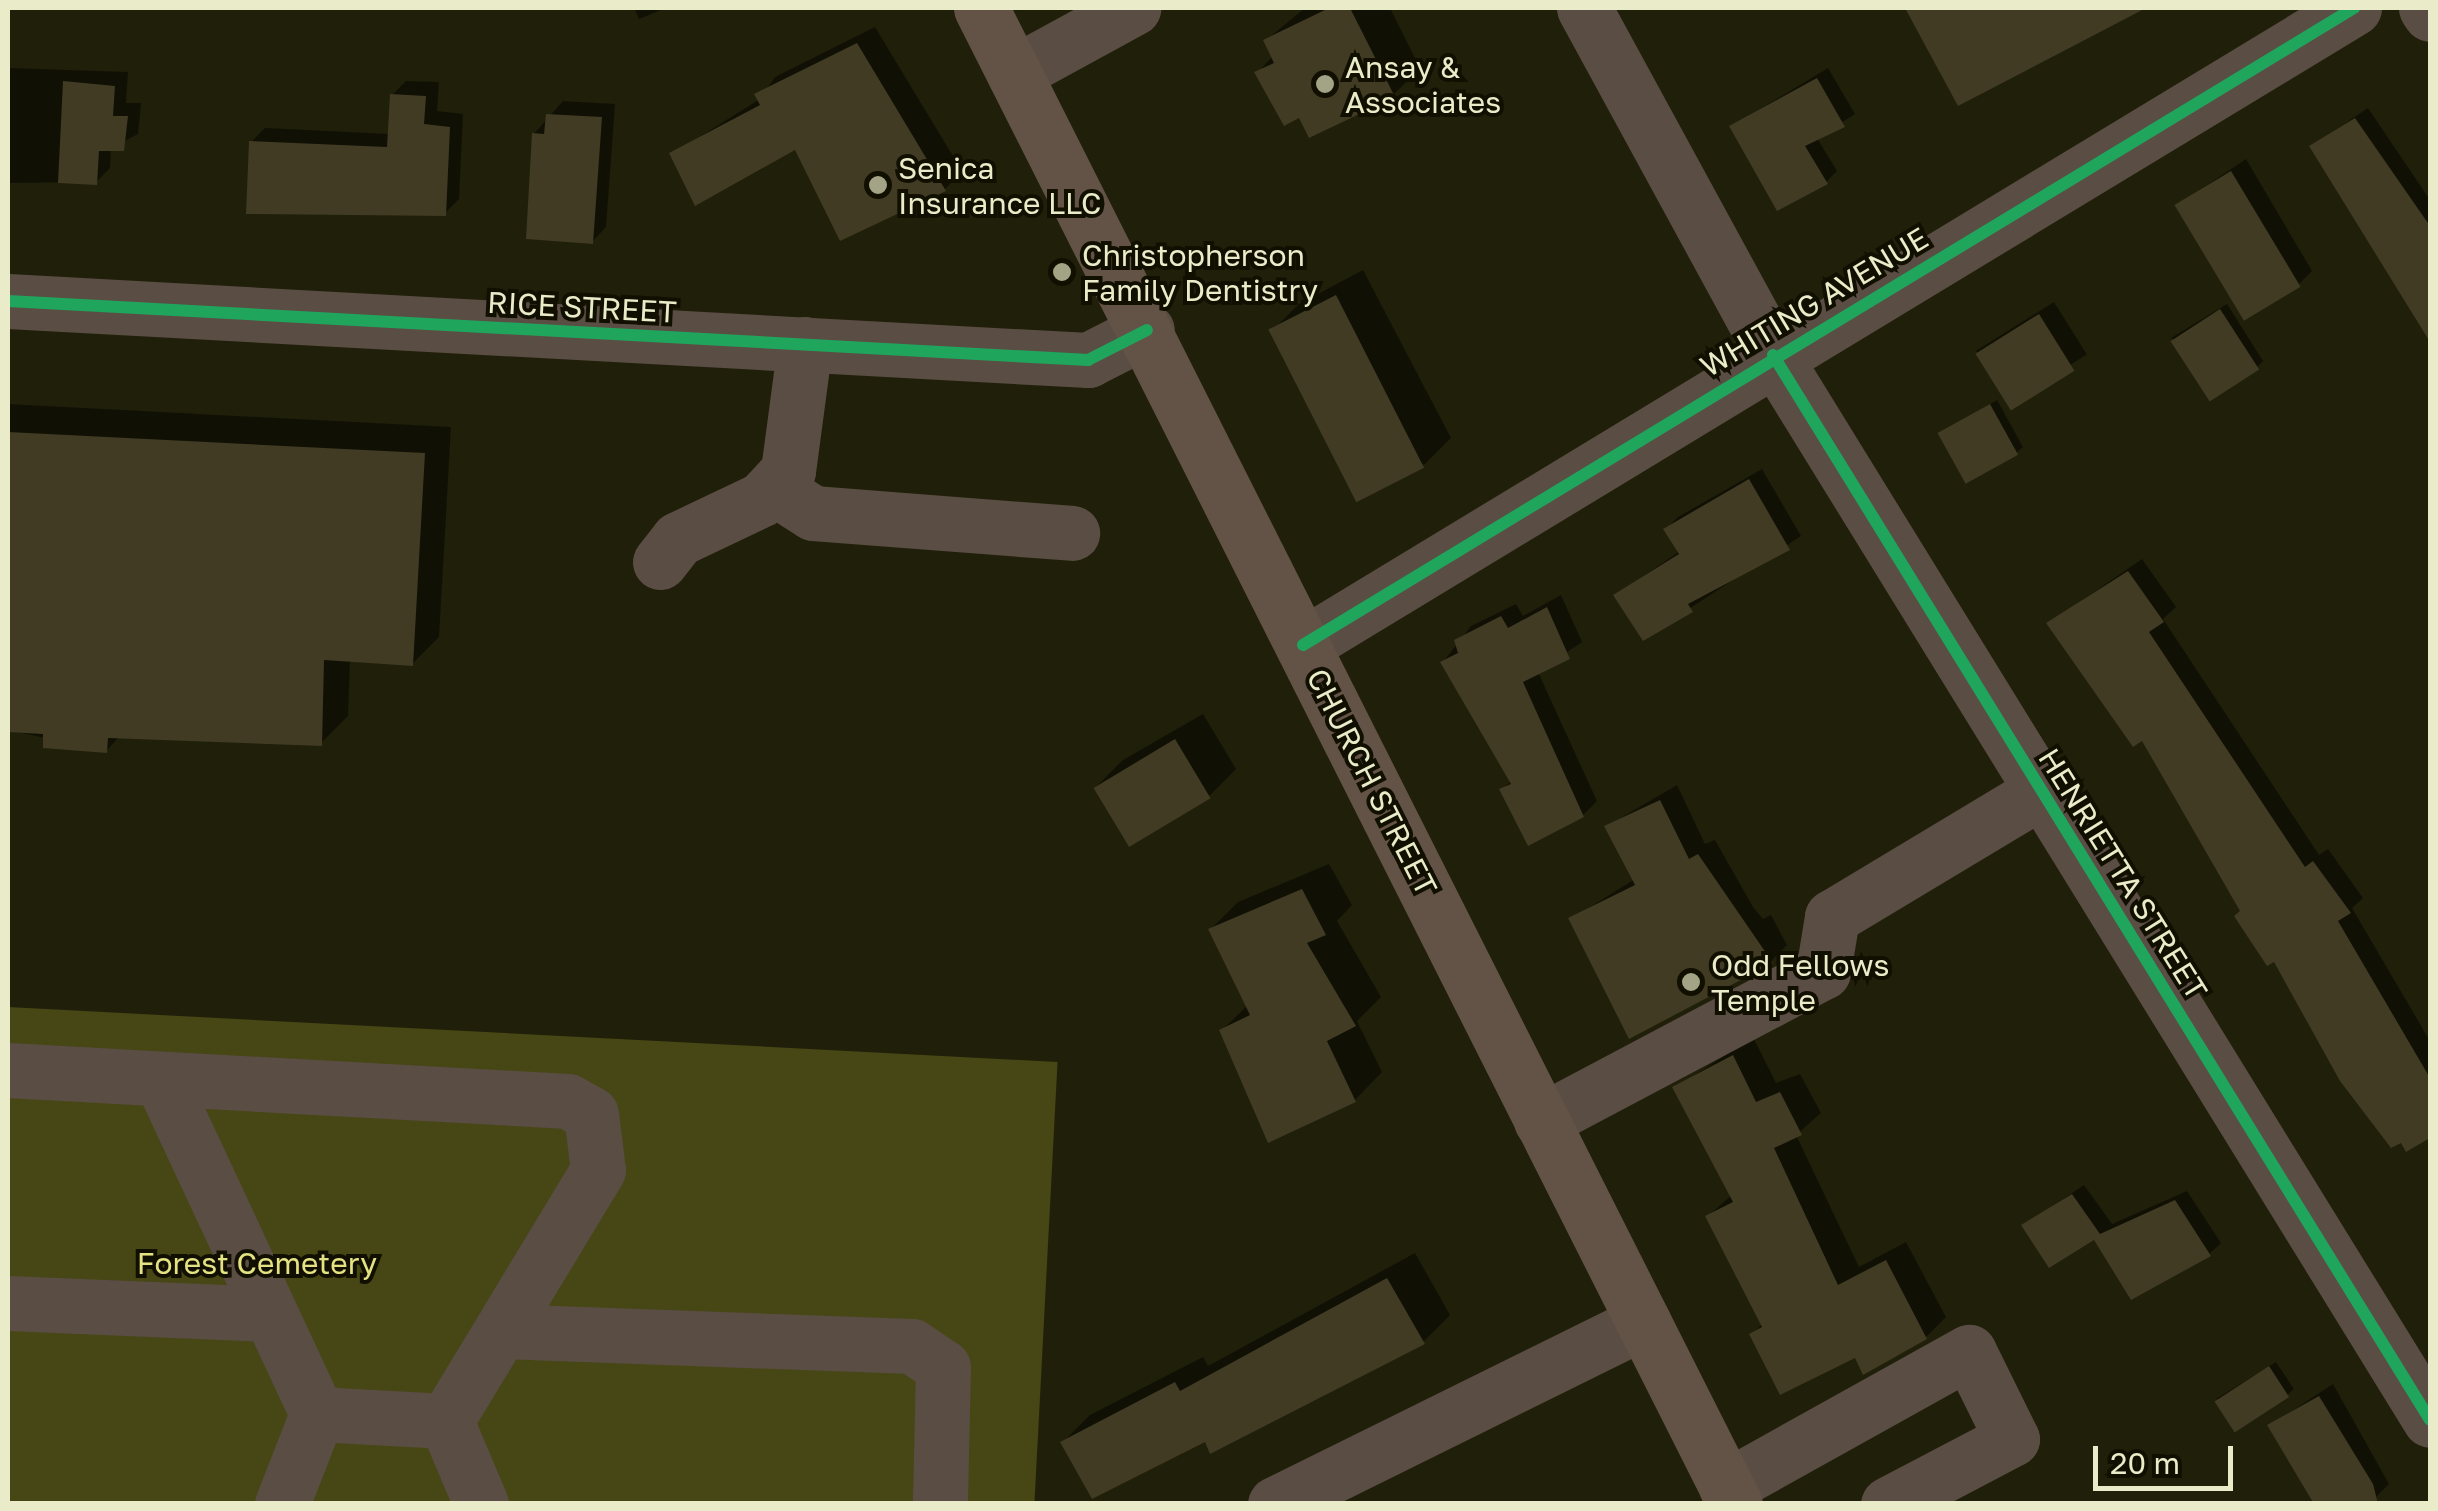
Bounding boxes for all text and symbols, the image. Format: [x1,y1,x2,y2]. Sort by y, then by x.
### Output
place label: Ansay & Associates [1345,49,1501,120]
marker: Ansay & Associates [1314,73,1336,95]
place label: Senica Insurance LLC [898,150,1101,220]
marker: Senica Insurance LLC [867,174,889,196]
street label: WHITING AVENUE [1694,220,1934,384]
place label: Christopherson Family Dentistry [1082,237,1318,308]
marker: Christopherson Family Dentistry [1051,261,1073,283]
street label: RICE STREET [486,284,678,330]
street label: CHURCH STREET [1299,663,1445,901]
street label: HENRIETTA STREET [2031,742,2215,1006]
place label: Odd Fellows Temple [1711,947,1889,1018]
marker: Odd Fellows Temple [1680,971,1702,993]
park label: Forest Cemetery [137,1245,377,1281]
scale bar [2098,1426,2238,1488]
text: 20 m [2110,1445,2180,1481]

